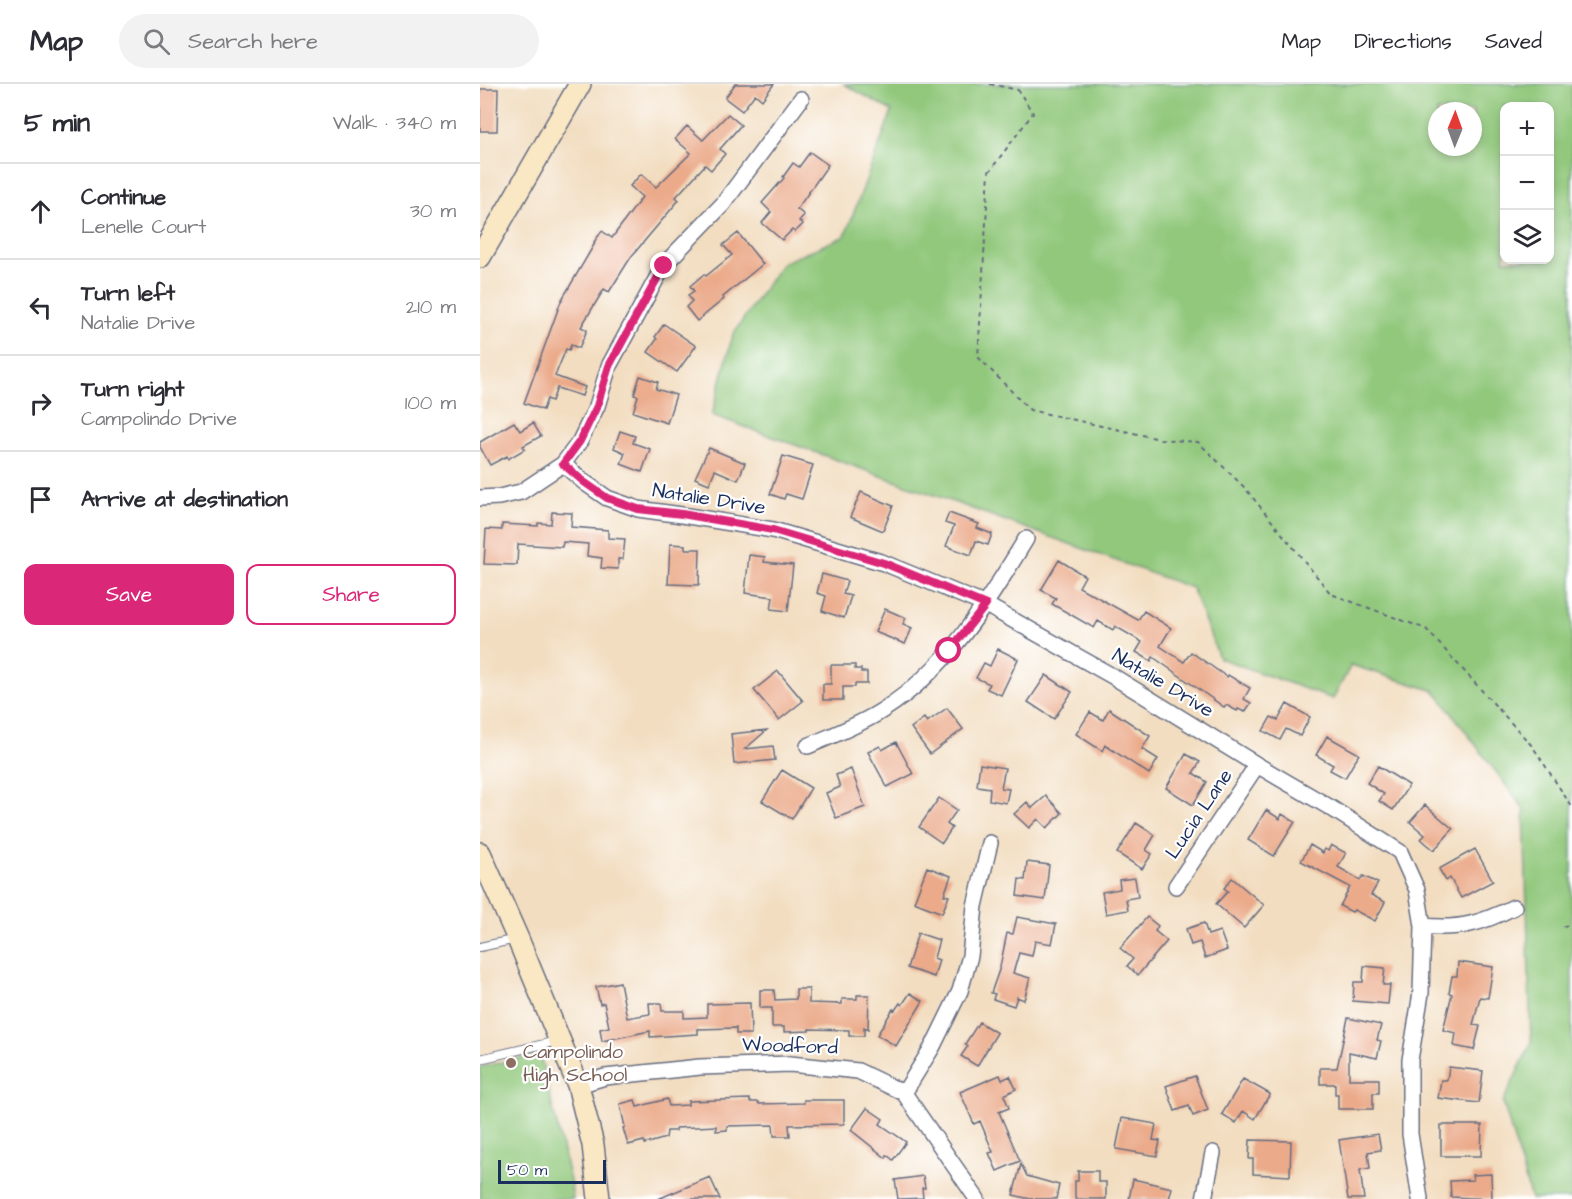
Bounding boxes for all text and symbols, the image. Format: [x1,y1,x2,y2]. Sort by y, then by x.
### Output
search box [119,14,539,68]
text: Map [30,22,83,61]
icon: search [140,25,173,58]
text: Search here [188,26,318,57]
text: Map [1281,27,1321,56]
text: Directions [1354,27,1452,56]
text: Saved [1485,27,1542,56]
north arrow [1428,102,1482,156]
map controls [1500,102,1554,264]
button: + [1500,102,1554,156]
text: 5 min [24,105,90,141]
text: Walk · 340 m [333,109,456,137]
button: − [1500,156,1554,210]
text: Continue [81,182,166,213]
icon: ahead [24,195,57,228]
text: 30 m [410,197,456,225]
button: layers [1500,210,1554,264]
text: Lenelle Court [81,213,206,241]
route end [650,252,676,278]
text: Turn left [81,278,175,309]
icon: left [24,291,57,324]
text: 210 m [406,293,456,321]
text: Natalie Drive [81,309,195,337]
text: Turn right [81,374,184,405]
icon: right [24,387,57,420]
text: 100 m [405,389,456,417]
text: Campolindo Drive [81,405,237,433]
street label: Natalie Drive [650,476,768,522]
icon: arrive [24,483,57,516]
text: Arrive at destination [81,484,288,515]
button: Save [24,564,234,625]
button: Share [246,564,456,625]
route start [935,637,961,663]
street label: Natalie Drive [1107,642,1219,725]
street label: Lucia Lane [1159,763,1239,864]
street label: Woodford [742,1030,838,1062]
place label: Campolindo High School [523,1038,627,1090]
marker: Campolindo High School [504,1056,518,1070]
scale bar [498,1157,606,1184]
text: 50 m [507,1159,547,1181]

